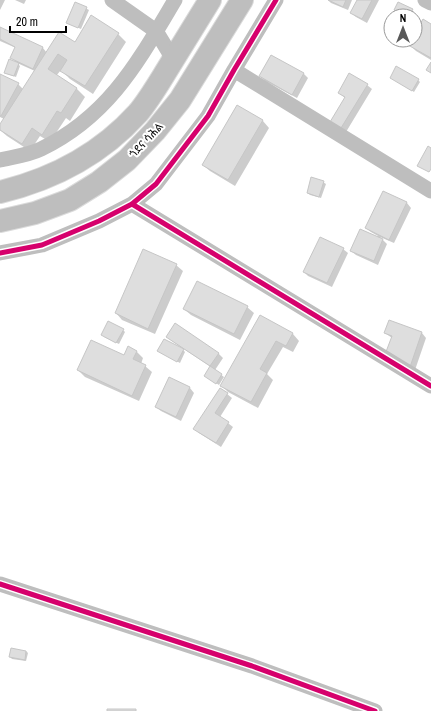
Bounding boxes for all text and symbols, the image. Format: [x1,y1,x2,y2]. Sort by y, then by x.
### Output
scale bar [10,8,66,34]
north arrow [383,8,423,48]
text: N [400,11,406,25]
text: 20 m [16,14,38,30]
street label: ጎደና ሳሕል [126,119,166,161]

